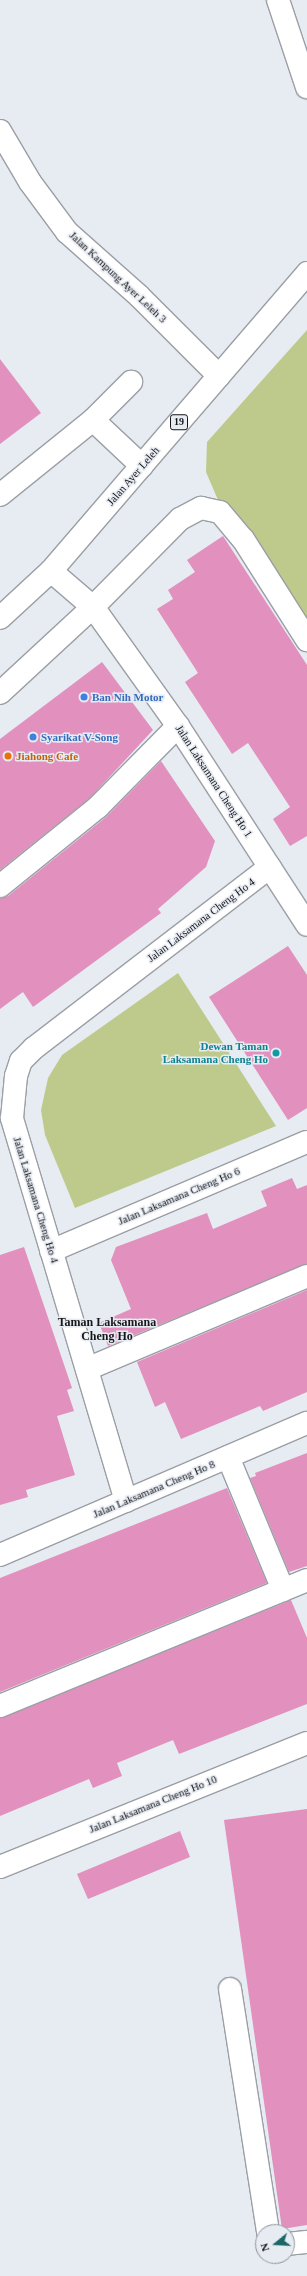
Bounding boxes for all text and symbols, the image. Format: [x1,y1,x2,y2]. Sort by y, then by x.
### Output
street label: Jalan Kampung Ayer Leleh 3 [61,223,175,331]
road number: 19 [169,414,189,430]
street label: Jalan Ayer Leleh [101,440,165,512]
place label: Ban Nih Motor [92,690,169,704]
marker: Ban Nih Motor [79,692,89,702]
street label: Jalan Laksamana Cheng Ho 1 [168,714,260,848]
place label: Syarikat V-Song [41,730,126,744]
marker: Syarikat V-Song [28,732,38,742]
place label: Jiahong Cafe [16,749,86,763]
marker: Jiahong Cafe [3,751,13,761]
street label: Jalan Laksamana Cheng Ho 4 [137,870,265,970]
place label: Dewan Taman Laksamana Cheng Ho [151,1040,268,1066]
marker: Dewan Taman Laksamana Cheng Ho [271,1048,281,1058]
street label: Jalan Laksamana Cheng Ho 4 [8,1126,64,1274]
street label: Jalan Laksamana Cheng Ho 6 [107,1161,251,1231]
district label: Taman Laksamana Cheng Ho [52,1316,162,1344]
street label: Jalan Laksamana Cheng Ho 8 [82,1454,226,1524]
street label: Jalan Laksamana Cheng Ho 10 [78,1769,228,1839]
north arrow [255,2224,295,2264]
text: N [258,2242,271,2253]

